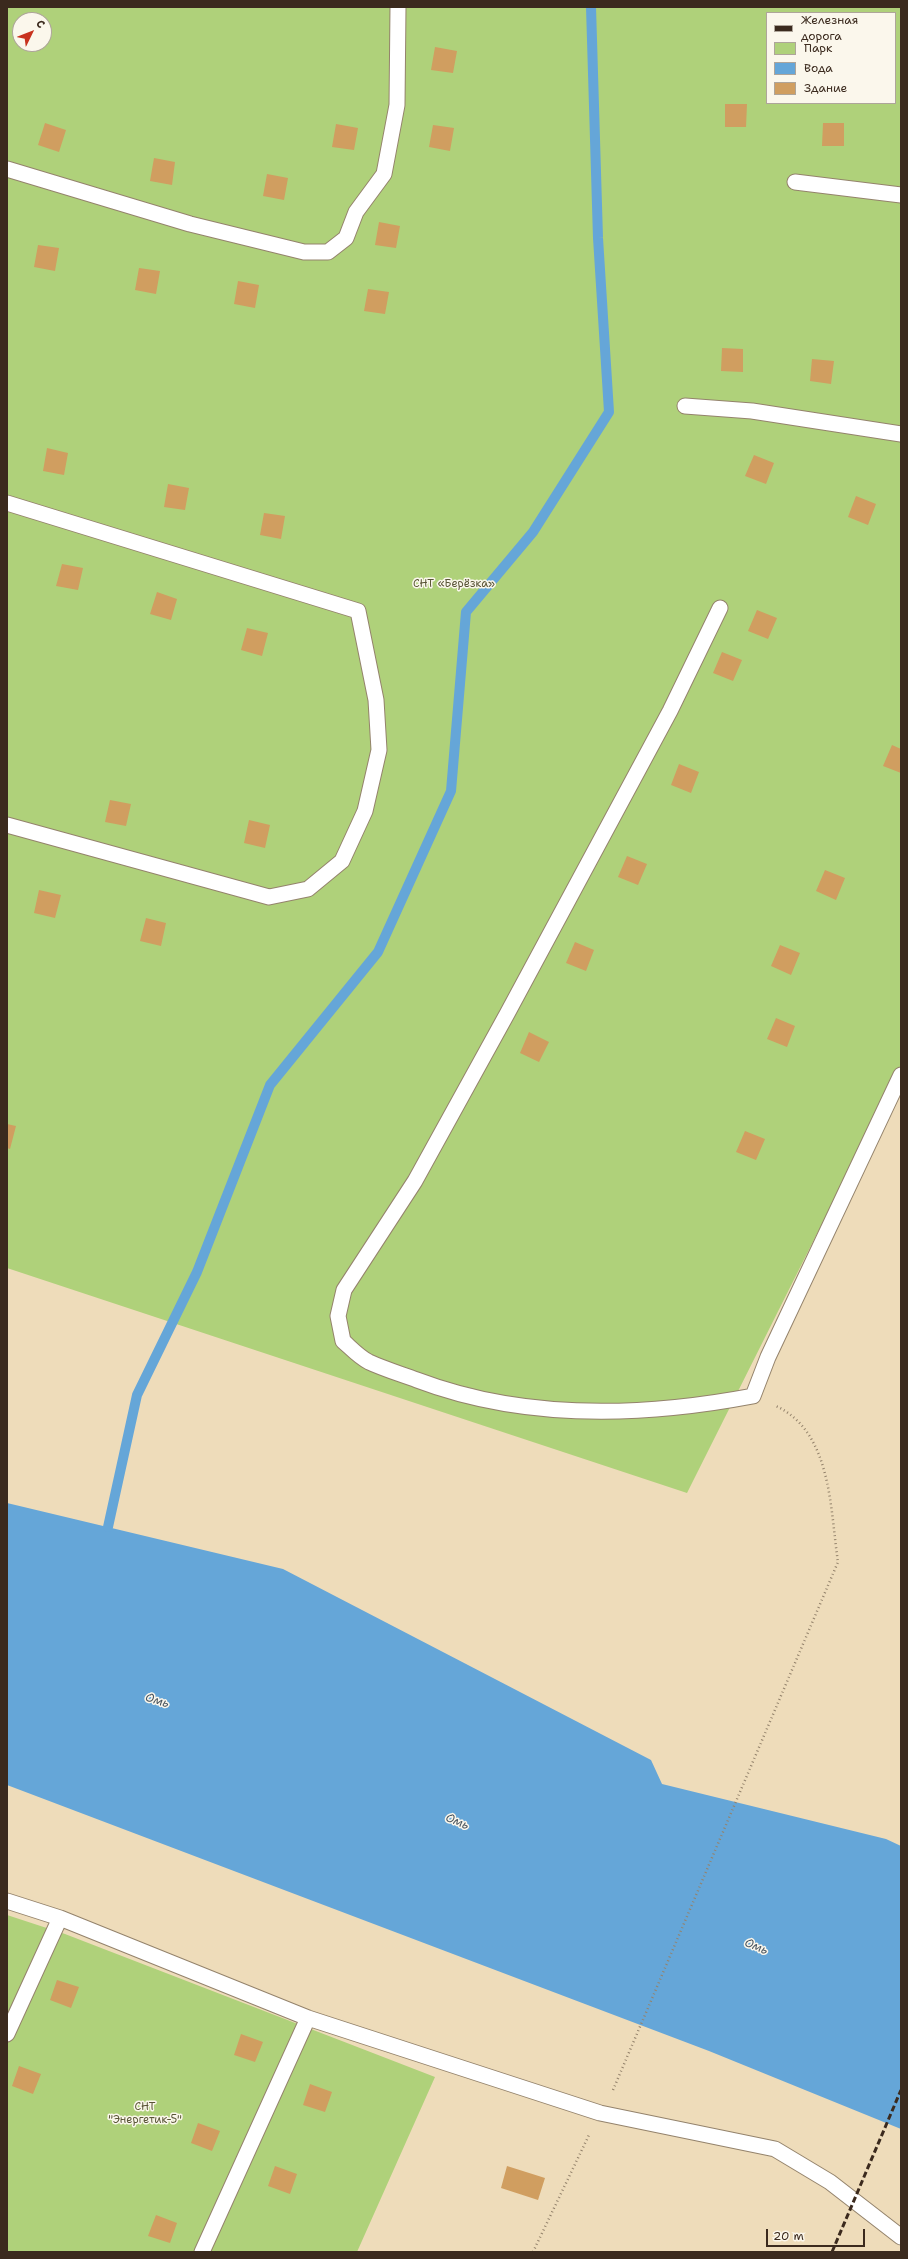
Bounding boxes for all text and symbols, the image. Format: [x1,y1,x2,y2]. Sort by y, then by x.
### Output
north arrow [12,12,52,52]
legend [766,12,896,104]
text: Железная дорога [801,12,858,44]
text: С [33,17,48,32]
text: Парк [804,40,832,56]
text: Вода [804,60,833,76]
text: Здание [804,80,847,96]
park label: СНТ «Берёзка» [413,577,495,591]
water label: Омь [143,1690,171,1712]
water label: Омь [443,1811,471,1833]
water label: Омь [742,1936,770,1958]
park label: СНТ "Энергетик-5" [108,2100,182,2126]
scale bar [768,2221,867,2247]
text: 20 m [773,2228,804,2244]

